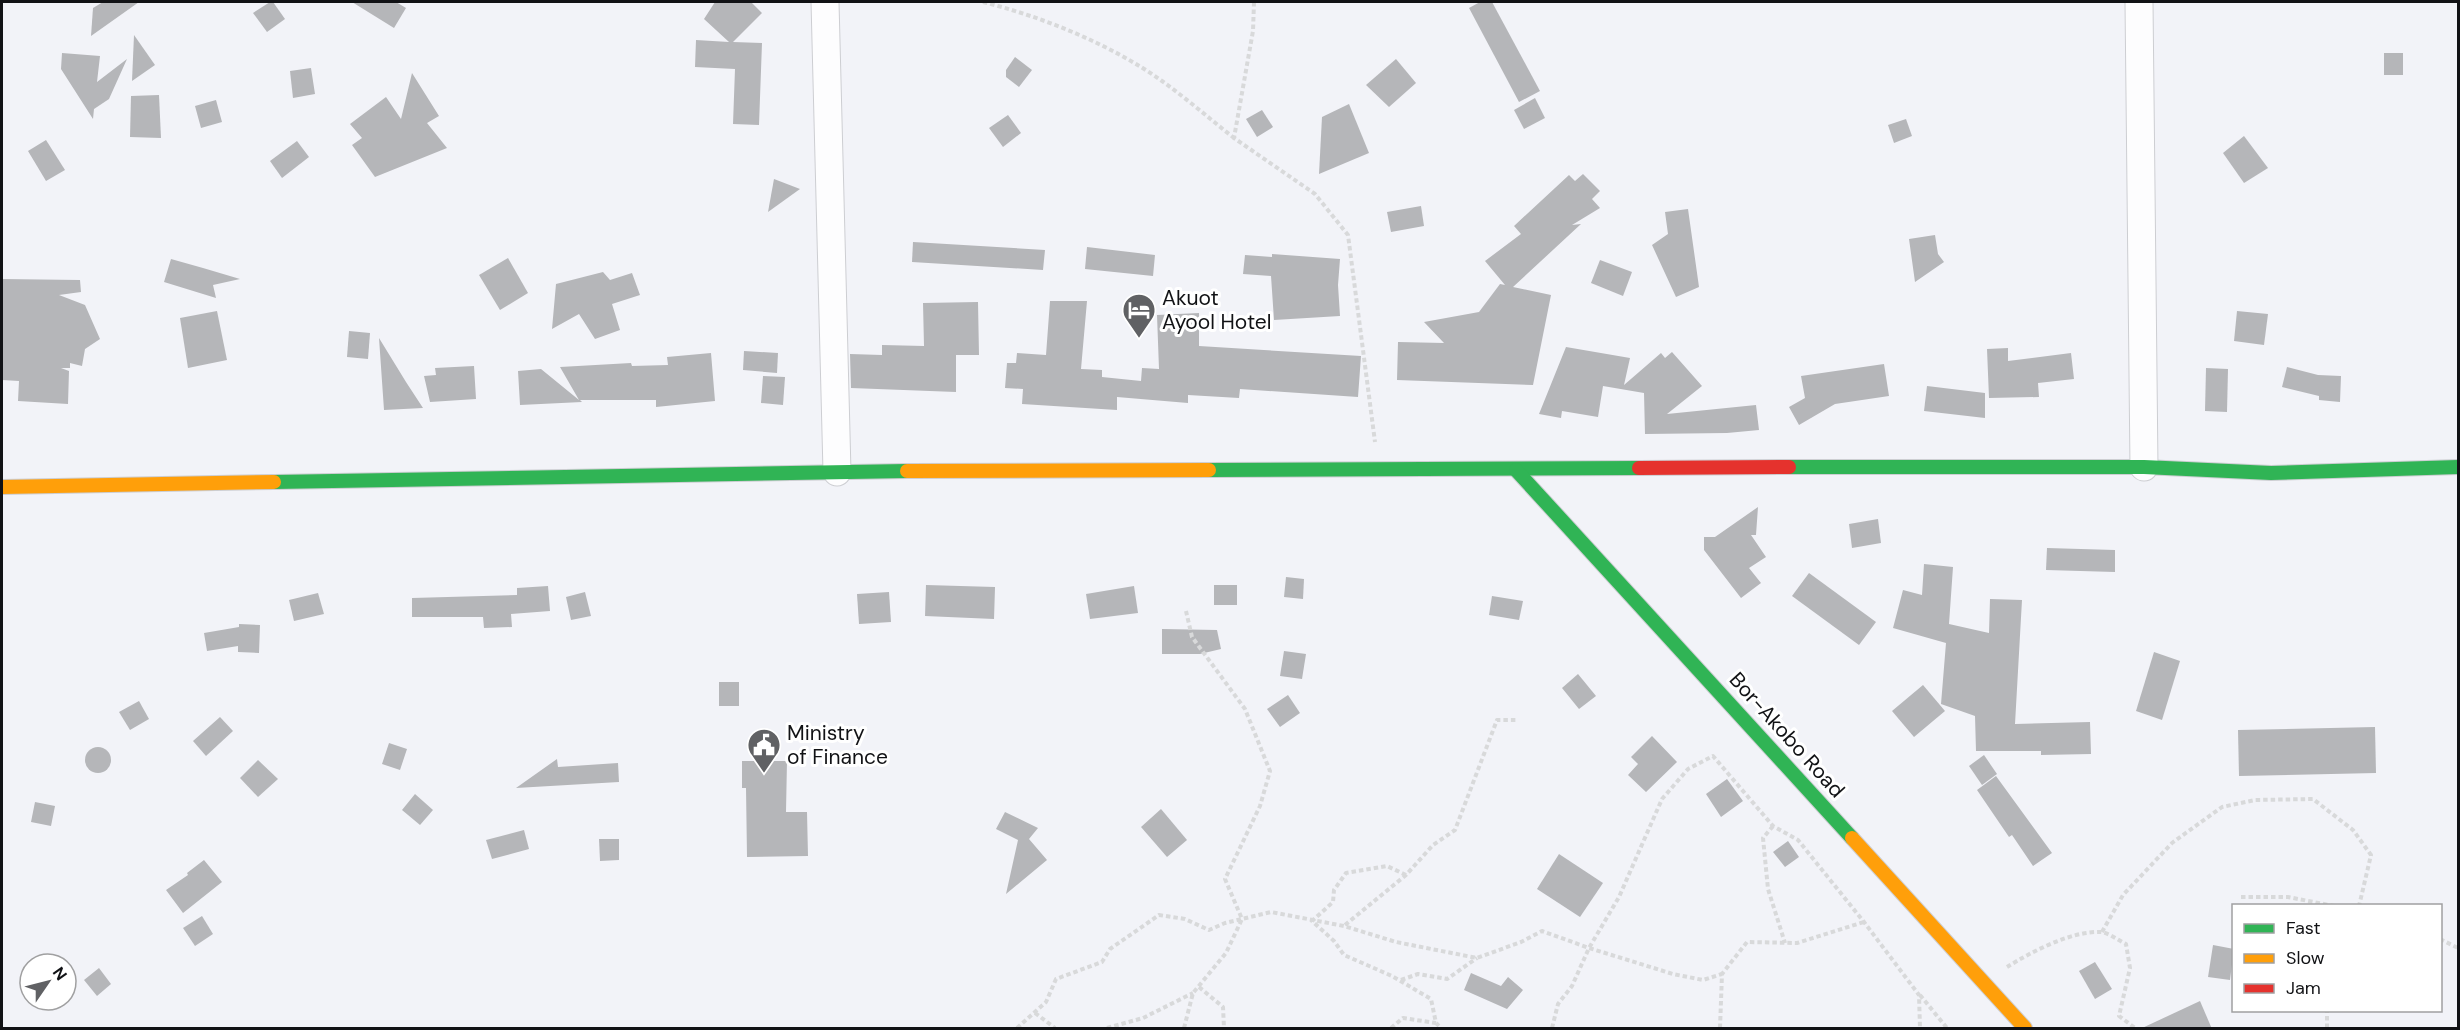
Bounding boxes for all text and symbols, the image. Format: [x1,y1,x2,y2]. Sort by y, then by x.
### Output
place label: Akuot Ayool Hotel [1162,284,1271,336]
hotel icon: Akuot Ayool Hotel [1121,292,1157,339]
street label: Bor-Akobo Road [1723,666,1851,804]
place label: Ministry of Finance [787,719,888,771]
public building icon: Ministry of Finance [746,727,782,774]
legend [2232,904,2442,1012]
text: Fast [2286,916,2321,940]
text: Slow [2286,946,2325,970]
north arrow [18,952,78,1012]
text: N [48,963,72,984]
text: Jam [2286,976,2321,1000]

